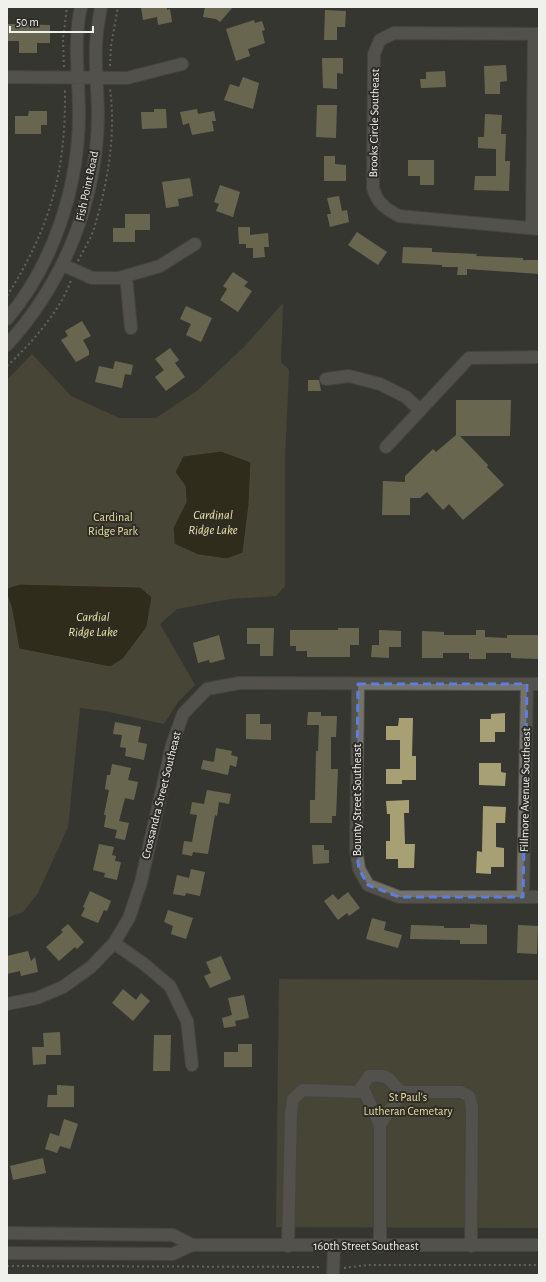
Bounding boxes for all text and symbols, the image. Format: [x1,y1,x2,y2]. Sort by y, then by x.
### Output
scale bar [10,8,93,34]
text: 50 m [16,16,39,28]
street label: Brooks Circle Southeast [367,68,381,178]
street label: Fish Point Road [74,150,100,222]
water label: Cardinal Ridge Lake [188,509,238,537]
park label: Cardinal Ridge Park [88,511,138,537]
water label: Cardial Ridge Lake [68,611,118,639]
street label: Fillmore Avenue Southeast [518,727,532,852]
street label: Crossandra Street Southeast [139,730,183,860]
street label: Bounty Street Southeast [351,744,364,856]
park label: St Paul's Lutheran Cemetary [363,1091,453,1118]
street label: 160th Street Southeast [313,1240,419,1252]

